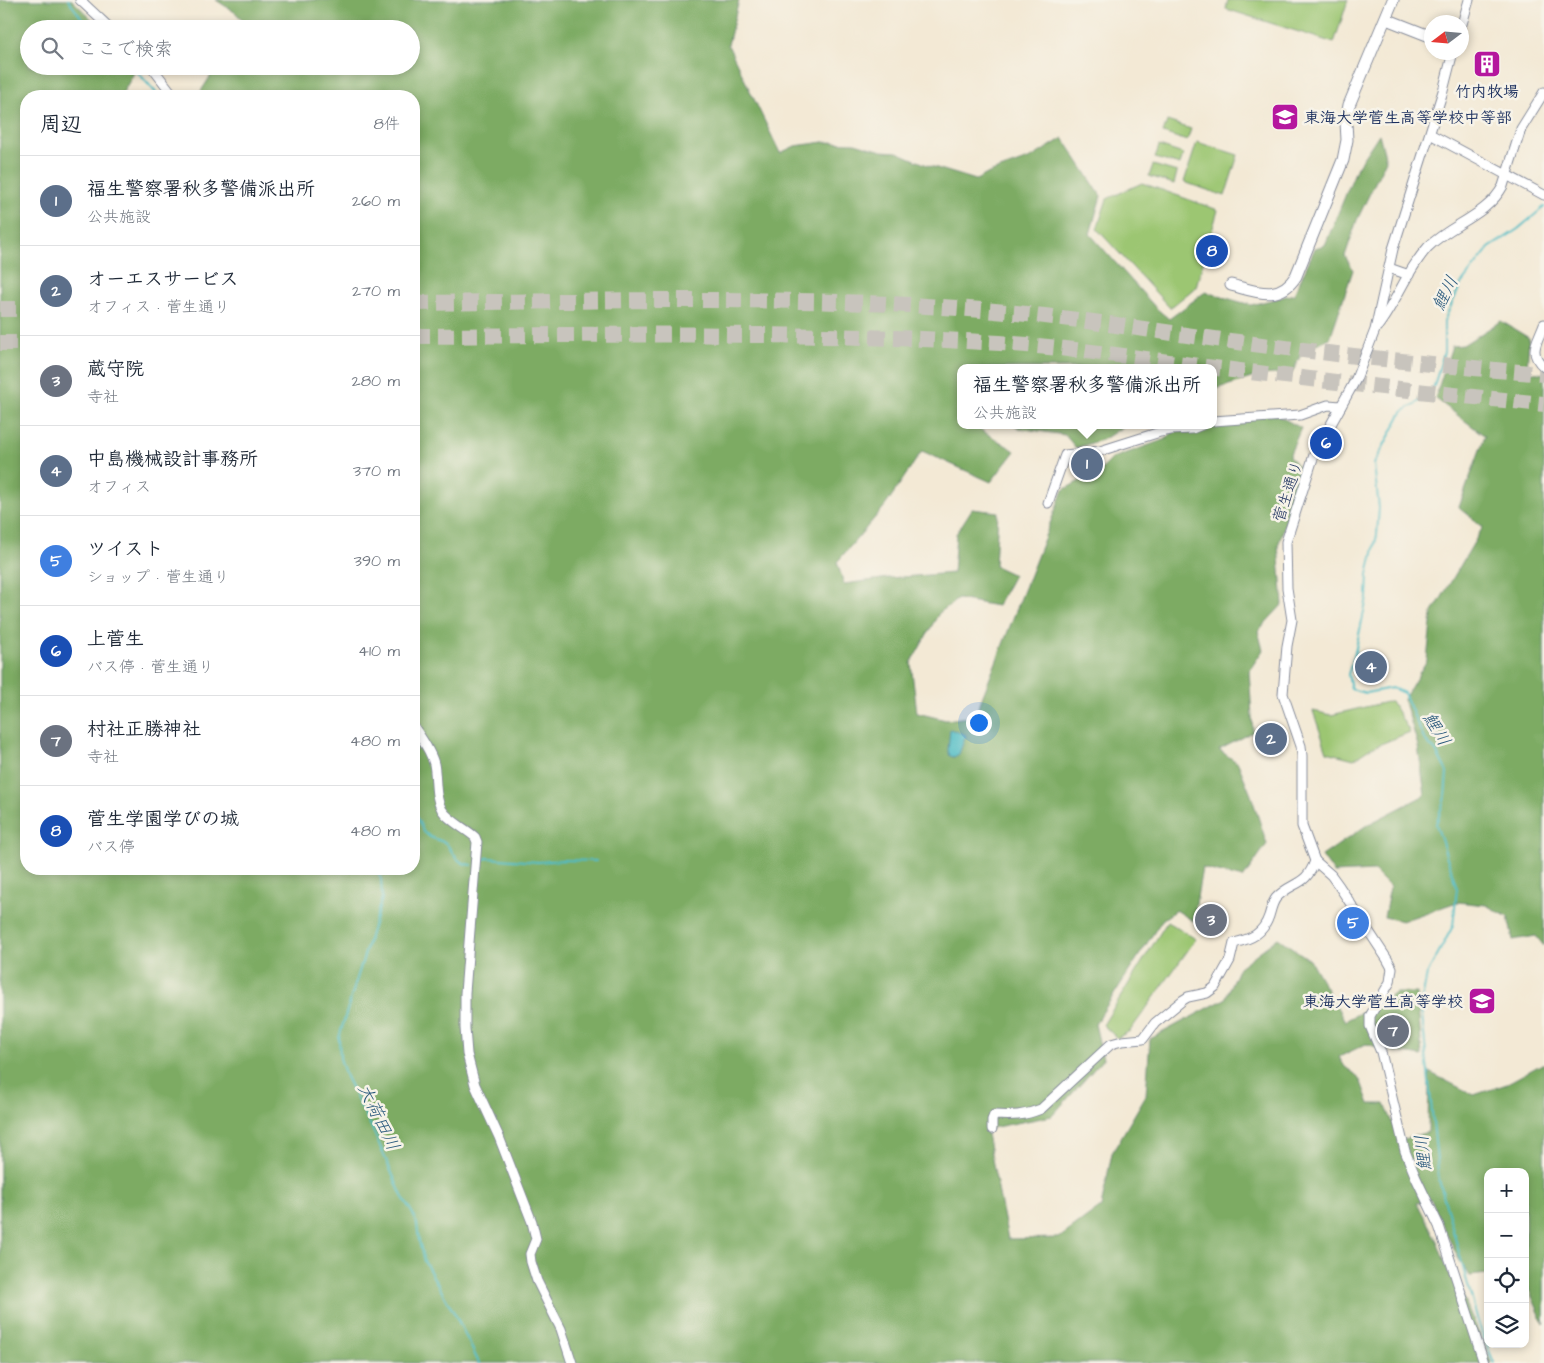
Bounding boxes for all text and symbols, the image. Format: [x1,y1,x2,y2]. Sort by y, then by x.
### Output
north arrow [1424,15,1469,60]
search box [20,20,420,75]
icon: search [38,34,66,62]
text: ここで検索 [78,36,173,63]
building icon: 竹内牧場 [1472,49,1502,79]
place label: 竹内牧場 [1455,81,1519,103]
school or university icon: 東海大学菅生高等学校中等部 [1270,102,1300,132]
place label: 東海大学菅生高等学校中等部 [1304,107,1512,129]
text: 周辺 [40,110,82,139]
text: 8件 [374,113,400,135]
text: 福生警察署秋多警備派出所 [87,176,315,203]
text: 1 [55,190,57,212]
text: 260 m [352,190,400,212]
text: 公共施設 [87,206,151,228]
pin: 8 [1196,232,1228,270]
text: オーエスサービス [87,266,239,293]
water label: 鯉川 [1426,272,1465,315]
text: 2 [51,280,61,302]
text: 270 m [352,280,400,302]
text: オフィス · 菅生通り [87,296,230,318]
text: 蔵守院 [87,356,144,383]
popup [957,364,1217,429]
text: 3 [52,370,60,392]
text: 280 m [352,370,400,392]
text: 福生警察署秋多警備派出所 [973,372,1201,399]
text: 寺社 [87,386,119,408]
text: 公共施設 [973,402,1037,424]
pin: 6 [1310,424,1342,462]
pin: 1 [1071,445,1103,483]
text: 中島機械設計事務所 [87,446,258,473]
street label: 菅生通り [1268,457,1308,525]
text: 4 [51,460,61,482]
text: 370 m [353,460,400,482]
text: オフィス [87,476,151,498]
text: ツイスト [87,536,164,563]
text: 5 [50,550,62,572]
text: 390 m [354,550,400,572]
text: ショップ · 菅生通り [87,566,229,588]
text: 上菅生 [87,626,144,653]
text: 6 [51,640,61,662]
text: 410 m [358,640,400,662]
pin: 4 [1355,648,1387,686]
text: バス停 · 菅生通り [87,656,214,678]
water label: 鯉川 [1417,707,1457,751]
your location [966,710,992,736]
text: 村社正勝神社 [87,716,201,743]
pin: 2 [1255,720,1287,758]
text: 7 [51,730,61,752]
text: 480 m [350,730,400,752]
text: 寺社 [87,746,119,768]
text: 菅生学園学びの城 [87,806,239,833]
text: 8 [51,820,61,842]
text: 480 m [350,820,400,842]
text: バス停 [87,836,135,858]
pin: 3 [1195,901,1227,939]
pin: 5 [1337,904,1369,942]
school or university icon: 東海大学菅生高等学校 [1467,986,1497,1016]
place label: 東海大学菅生高等学校 [1303,991,1463,1013]
pin: 7 [1377,1012,1409,1050]
water label: 大荷田川 [352,1079,406,1155]
water label: 鯉川 [1409,1134,1438,1172]
map controls [1484,1168,1529,1348]
button: + [1484,1168,1529,1213]
button: − [1484,1213,1529,1258]
button: locate [1484,1258,1529,1303]
button: layers [1484,1303,1529,1348]

